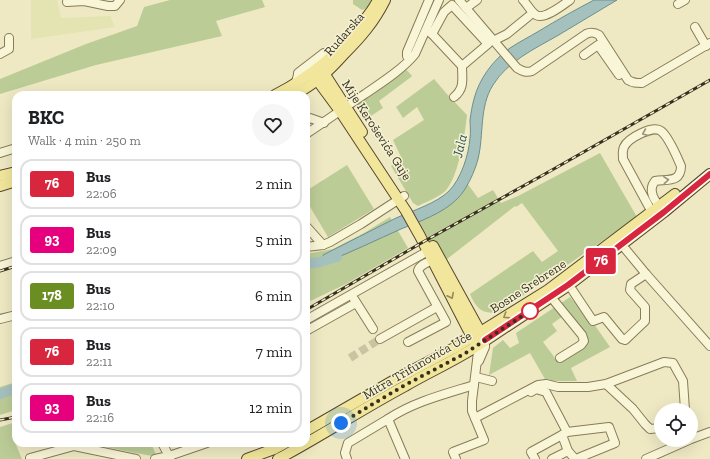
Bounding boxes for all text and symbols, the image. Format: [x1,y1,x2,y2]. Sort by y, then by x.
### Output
street label: Rudarska [321,9,367,59]
street label: Mije Keroševića Guje [338,77,415,183]
button: heart [252,104,294,146]
text: BKC [28,106,64,129]
one-way arrow [641,128,648,136]
text: Walk · 4 min · 250 m [28,133,141,148]
water label: Jala [449,133,471,160]
text: Bus [86,168,111,186]
text: 76 [45,175,59,192]
text: 2 min [255,175,292,193]
one-way arrow [663,175,669,184]
text: 22:06 [86,186,117,201]
text: Bus [86,224,111,242]
text: 93 [45,231,59,248]
text: 5 min [255,231,292,249]
text: 22:09 [86,242,117,257]
line badge: 76 [583,248,619,274]
text: 76 [594,252,608,269]
street label: Bosne Srebrene [487,256,569,316]
text: Bus [86,280,111,298]
text: 178 [42,287,62,304]
text: 6 min [255,287,292,305]
one-way arrow [446,292,454,299]
text: 22:10 [86,298,115,313]
unlabelled marker [521,302,539,320]
one-way arrow [503,312,510,319]
street label: Mitra Trifunovića Uče [360,328,474,402]
text: Bus [86,336,111,354]
text: 76 [45,343,59,360]
text: 7 min [256,343,292,361]
text: 22:11 [86,354,112,369]
text: Bus [86,392,111,410]
text: 93 [45,399,59,416]
text: 12 min [249,399,292,417]
map controls [654,403,698,447]
button: locate [654,403,698,447]
text: 22:16 [86,410,114,425]
your location [331,413,351,433]

